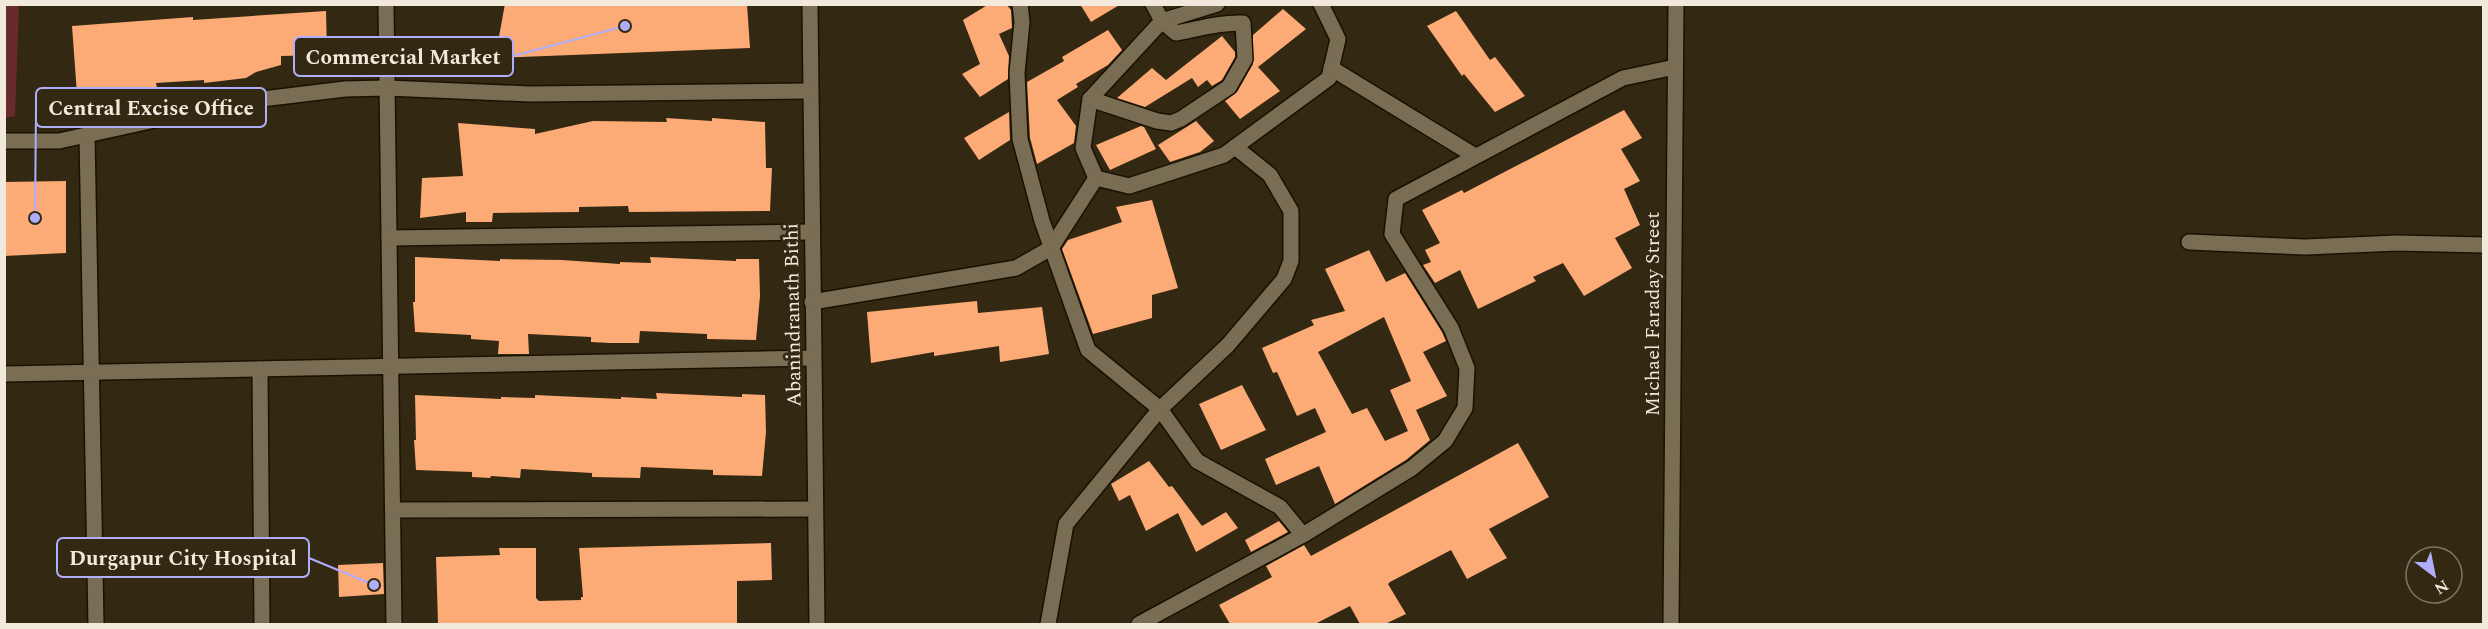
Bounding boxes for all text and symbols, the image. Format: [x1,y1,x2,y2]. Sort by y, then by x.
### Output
callout: Commercial Market [294,37,513,76]
text: Commercial Market [305,42,501,74]
callout: Central Excise Office [36,88,266,127]
text: Central Excise Office [48,93,254,125]
street label: Michael Faraday Street [1638,212,1668,416]
street label: Abanindranath Bithi [776,223,810,407]
callout: Durgapur City Hospital [57,538,309,577]
text: Durgapur City Hospital [69,543,297,575]
north arrow [2404,545,2464,605]
text: N [2430,573,2453,601]

